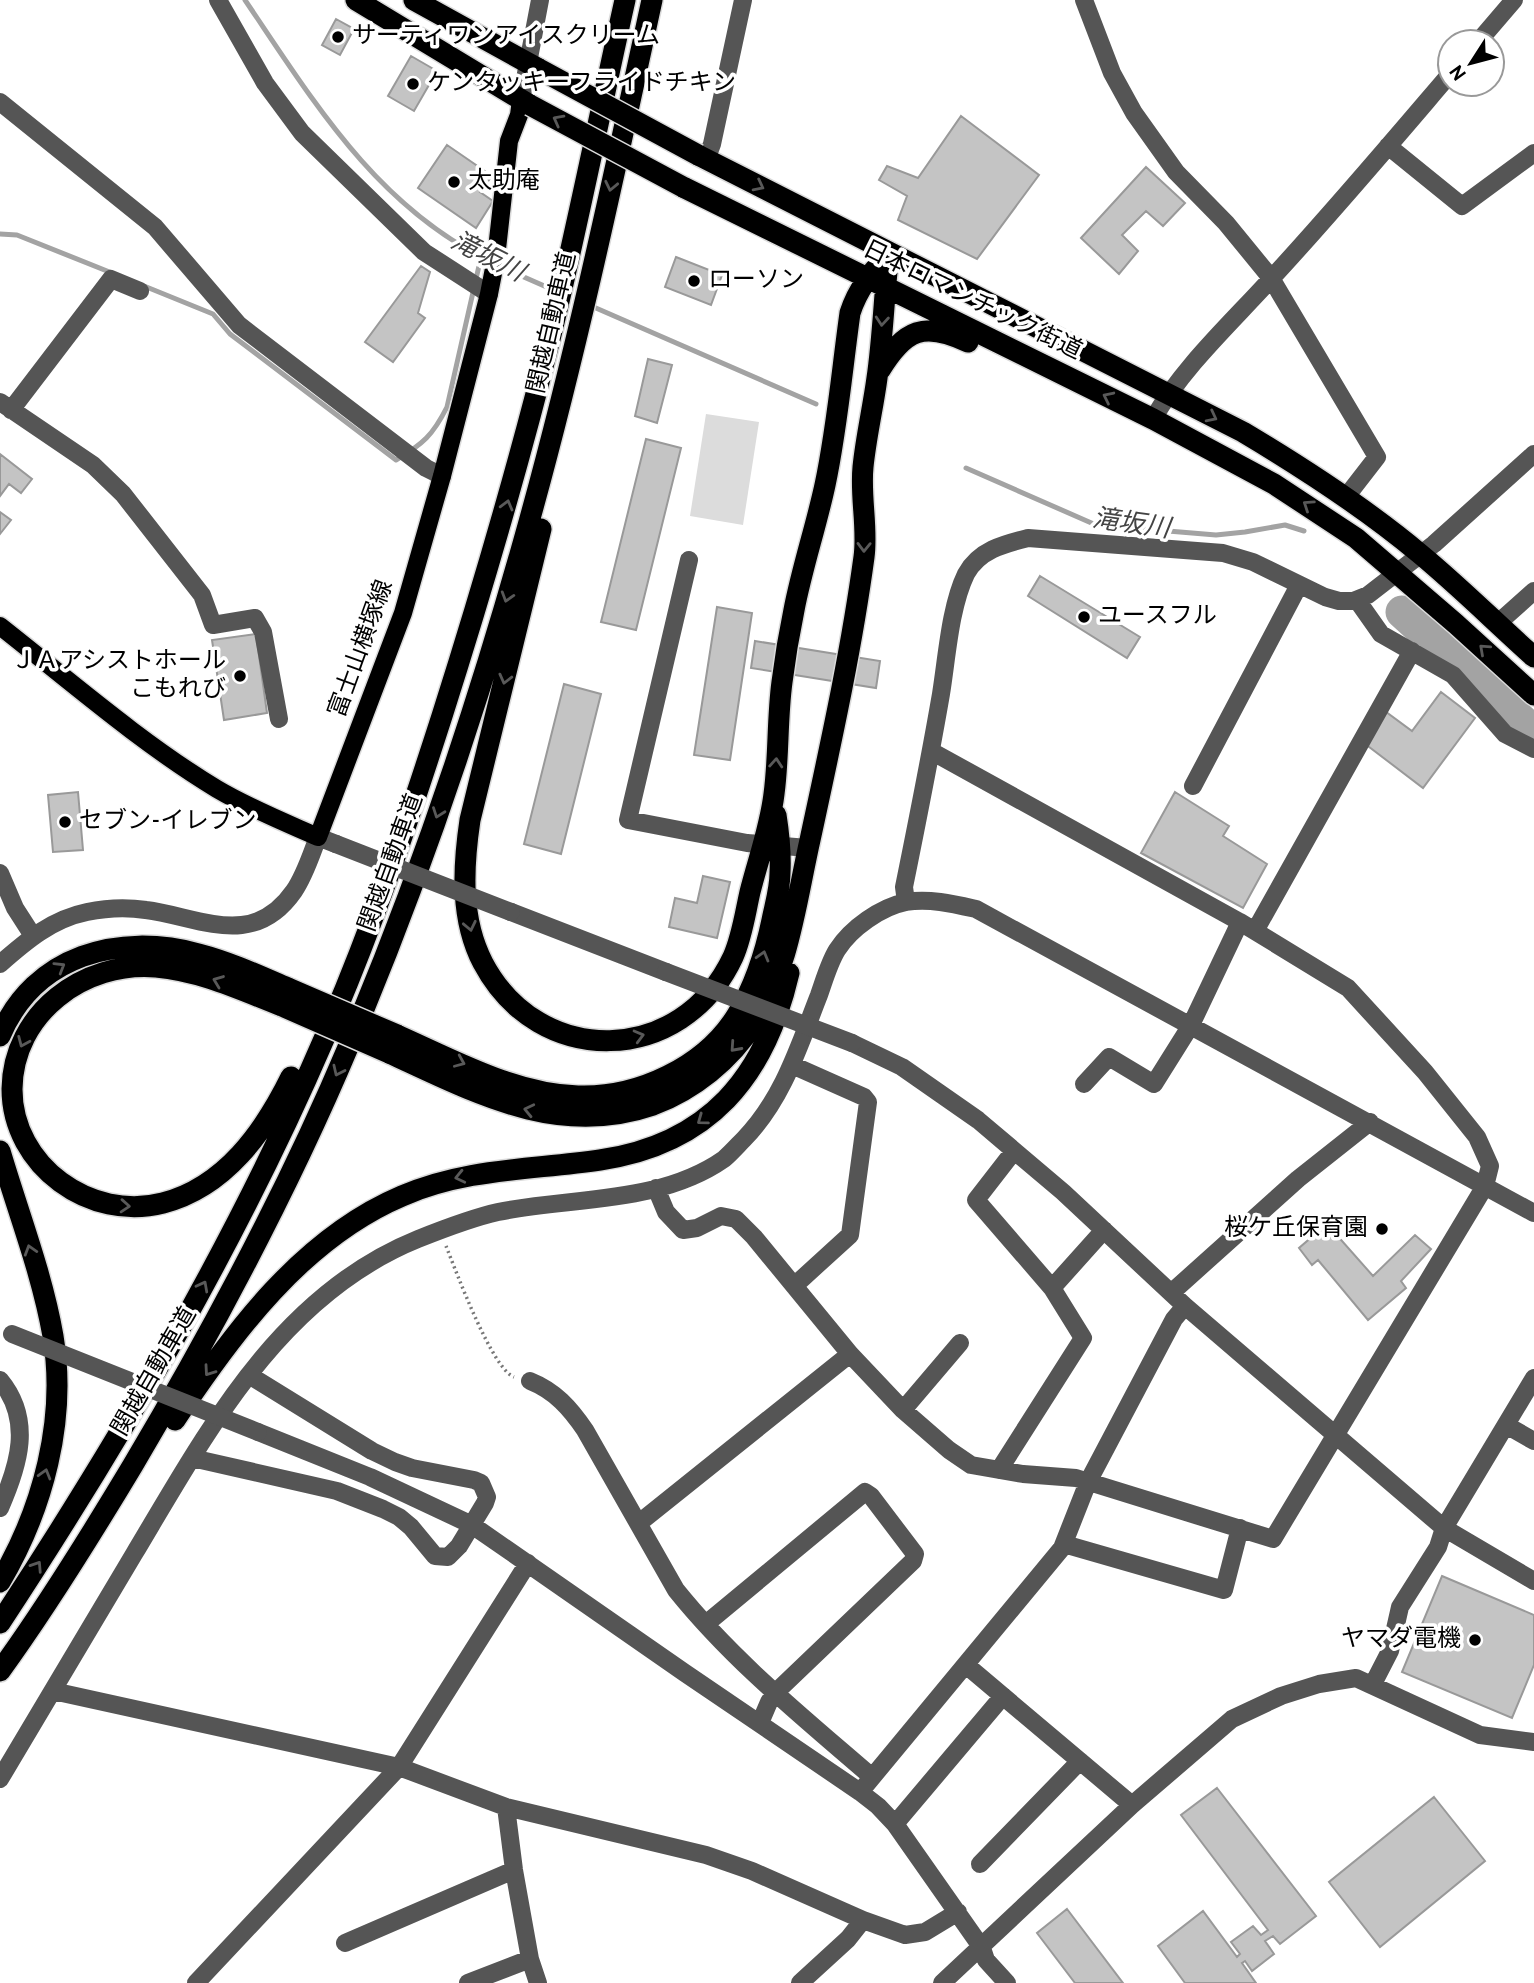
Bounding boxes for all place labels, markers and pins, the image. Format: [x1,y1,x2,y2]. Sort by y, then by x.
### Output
place label: サーティワンアイスクリーム [352,22,660,52]
marker: サーティワンアイスクリーム [330,29,346,45]
place label: ケンタッキーフライドチキン [427,69,736,99]
marker: ケンタッキーフライドチキン [405,76,421,92]
place label: 太助庵 [468,167,540,197]
marker: 太助庵 [446,174,462,190]
place label: ローソン [708,266,804,296]
marker: ローソン [686,273,702,289]
place label: ユースフル [1098,602,1217,632]
marker: ユースフル [1076,609,1092,625]
place label: ＪＡアシストホール こもれび [11,647,226,705]
marker: ＪＡアシストホール こもれび [232,668,248,684]
place label: セブン-イレブン [79,807,257,837]
marker: セブン-イレブン [57,814,73,830]
place label: 桜ケ丘保育園 [1224,1214,1368,1244]
marker: 桜ケ丘保育園 [1374,1221,1390,1237]
place label: ヤマダ電機 [1341,1625,1461,1655]
marker: ヤマダ電機 [1467,1632,1483,1648]

